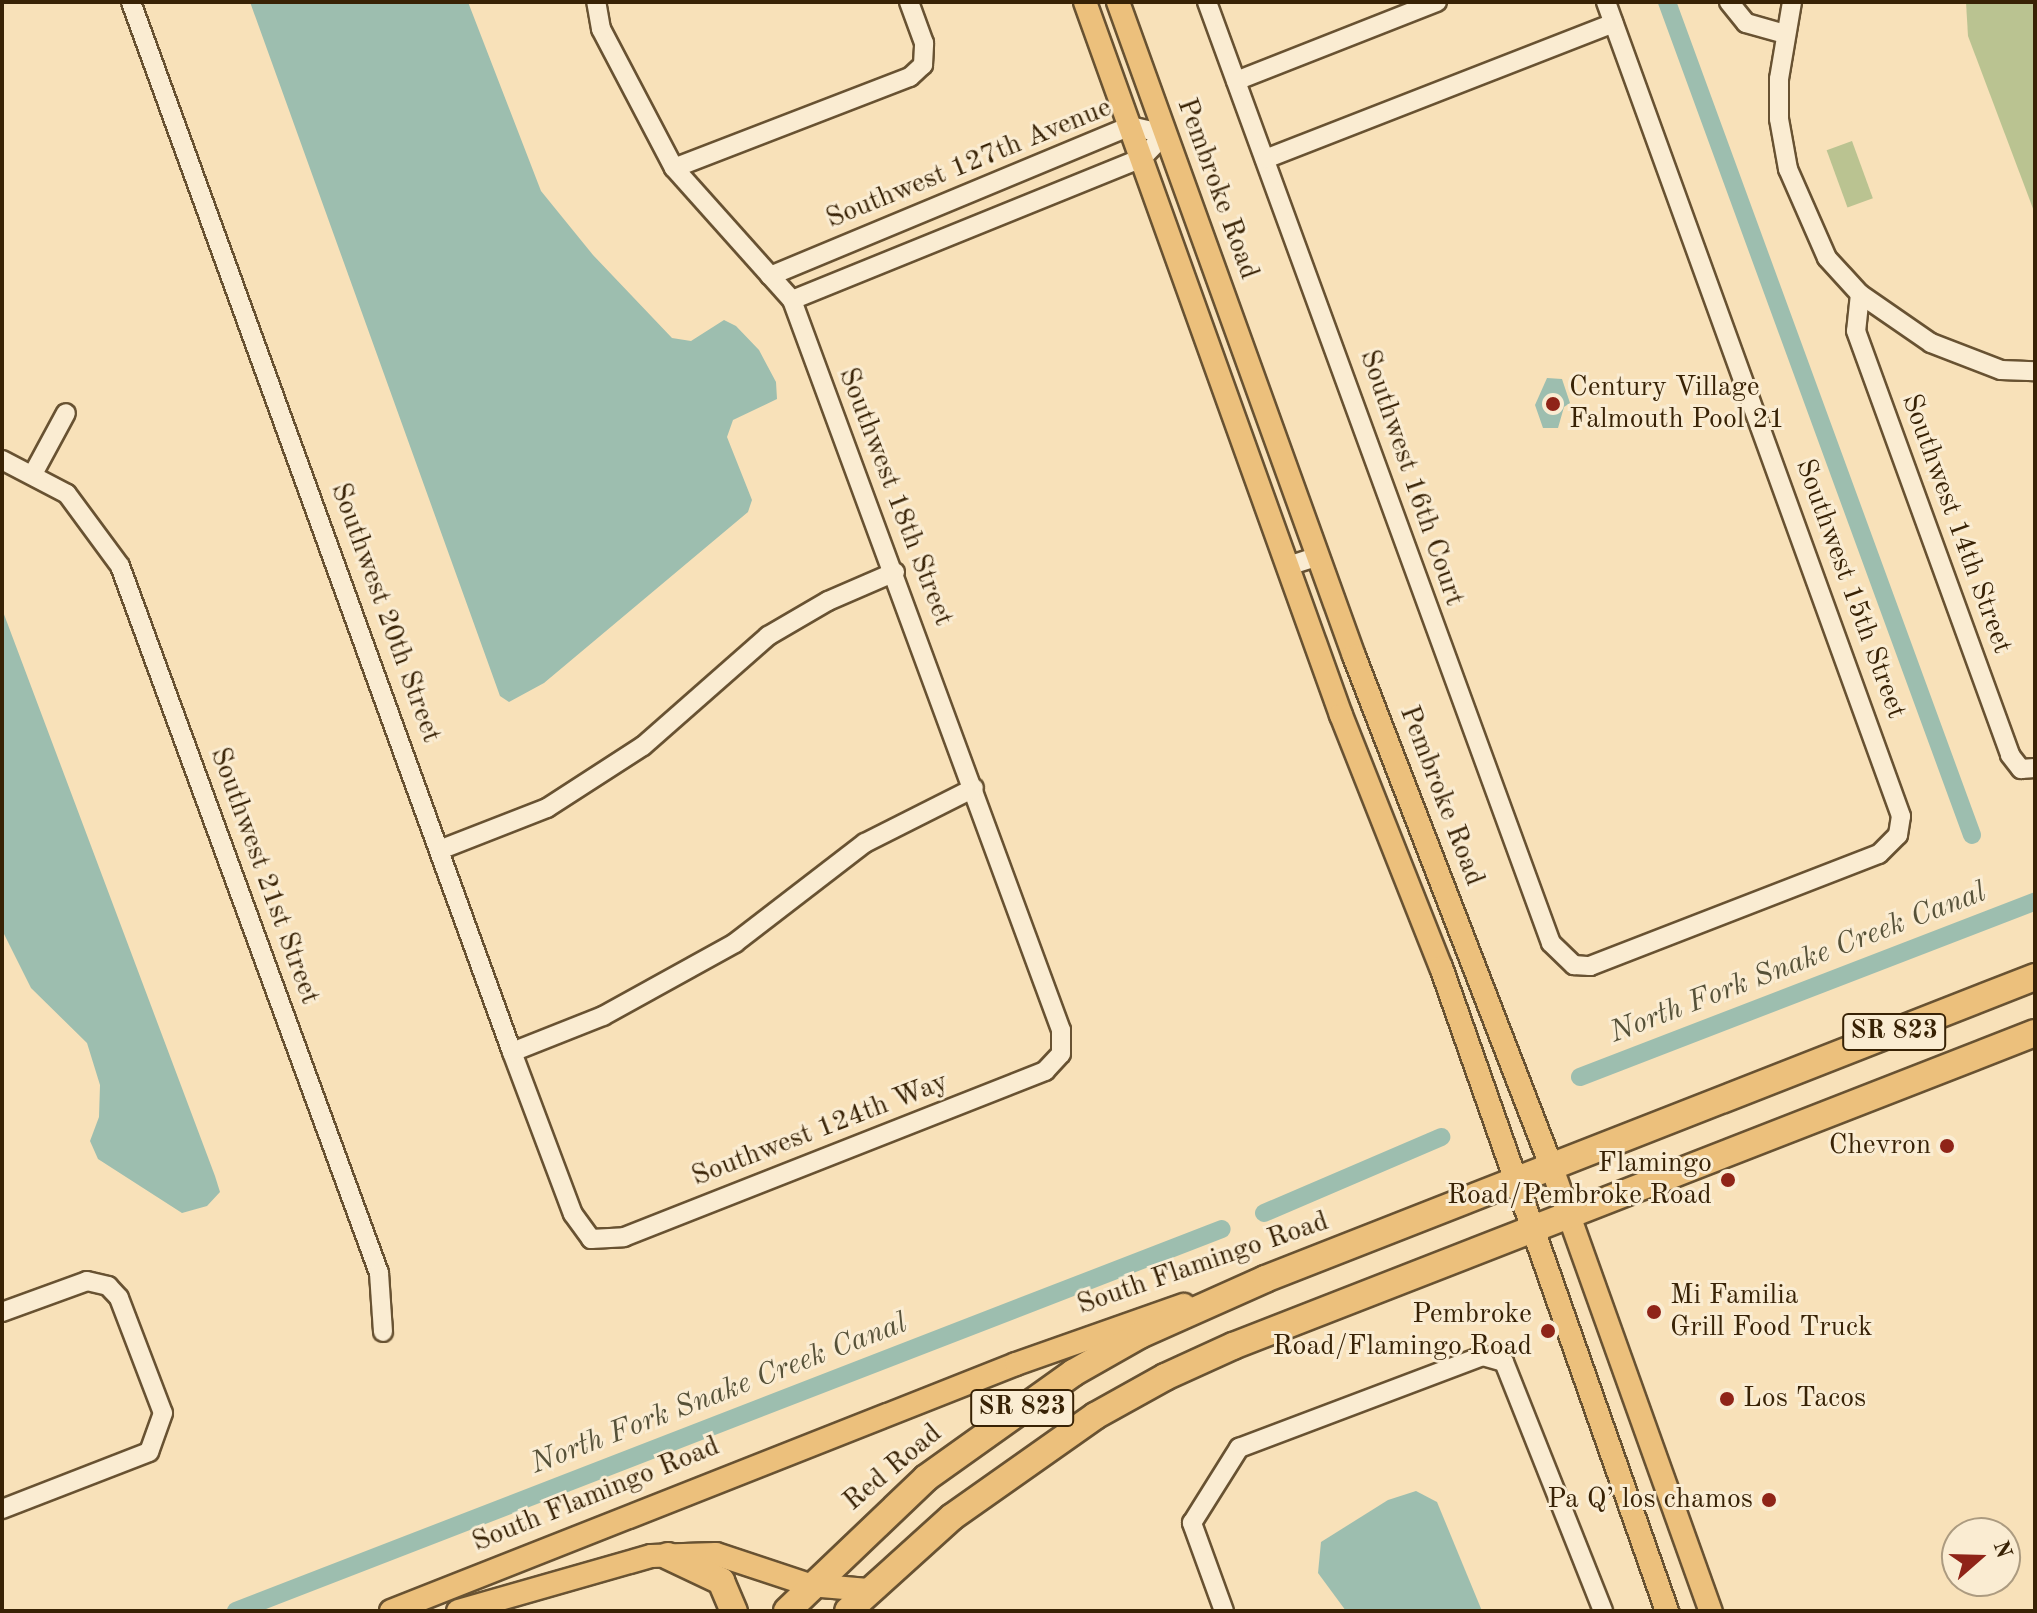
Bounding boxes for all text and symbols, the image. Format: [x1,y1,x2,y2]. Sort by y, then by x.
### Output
street label: Southwest 127th Avenue [821,91,1117,237]
street label: Pembroke Road [1169,94,1265,284]
street label: Southwest 16th Court [1351,346,1471,610]
street label: Southwest 18th Street [830,363,960,631]
place label: Century Village Falmouth Pool 21 [1569,371,1785,437]
street label: Southwest 14th Street [1893,390,2019,658]
marker: Century Village Falmouth Pool 21 [1544,395,1562,413]
street label: Southwest 15th Street [1787,455,1913,723]
street label: Southwest 20th Street [322,479,448,747]
street label: Pembroke Road [1391,701,1491,891]
street label: Southwest 21st Street [202,743,326,1009]
water label: North Fork Snake Creek Canal [1605,874,1991,1052]
road number: SR 823 [1842,1010,1946,1054]
street label: Southwest 124th Way [687,1066,953,1194]
place label: Chevron [1829,1129,1931,1163]
marker: Chevron [1938,1137,1956,1155]
place label: Flamingo Road/Pembroke Road [1447,1147,1712,1213]
marker: Flamingo Road/Pembroke Road [1719,1171,1737,1189]
street label: South Flamingo Road [1073,1205,1333,1323]
place label: Mi Familia Grill Food Truck [1670,1279,1872,1345]
place label: Pembroke Road/Flamingo Road [1273,1298,1532,1364]
marker: Mi Familia Grill Food Truck [1645,1303,1663,1321]
water label: North Fork Snake Creek Canal [526,1305,912,1483]
marker: Pembroke Road/Flamingo Road [1539,1322,1557,1340]
place label: Los Tacos [1743,1382,1866,1416]
road number: SR 823 [970,1386,1074,1430]
marker: Los Tacos [1718,1390,1736,1408]
street label: Red Road [837,1417,949,1519]
street label: South Flamingo Road [468,1430,724,1560]
place label: Pa Q’ los chamos [1547,1483,1753,1517]
marker: Pa Q’ los chamos [1760,1491,1778,1509]
north arrow [1941,1517,2021,1597]
text: N [1988,1538,2015,1561]

